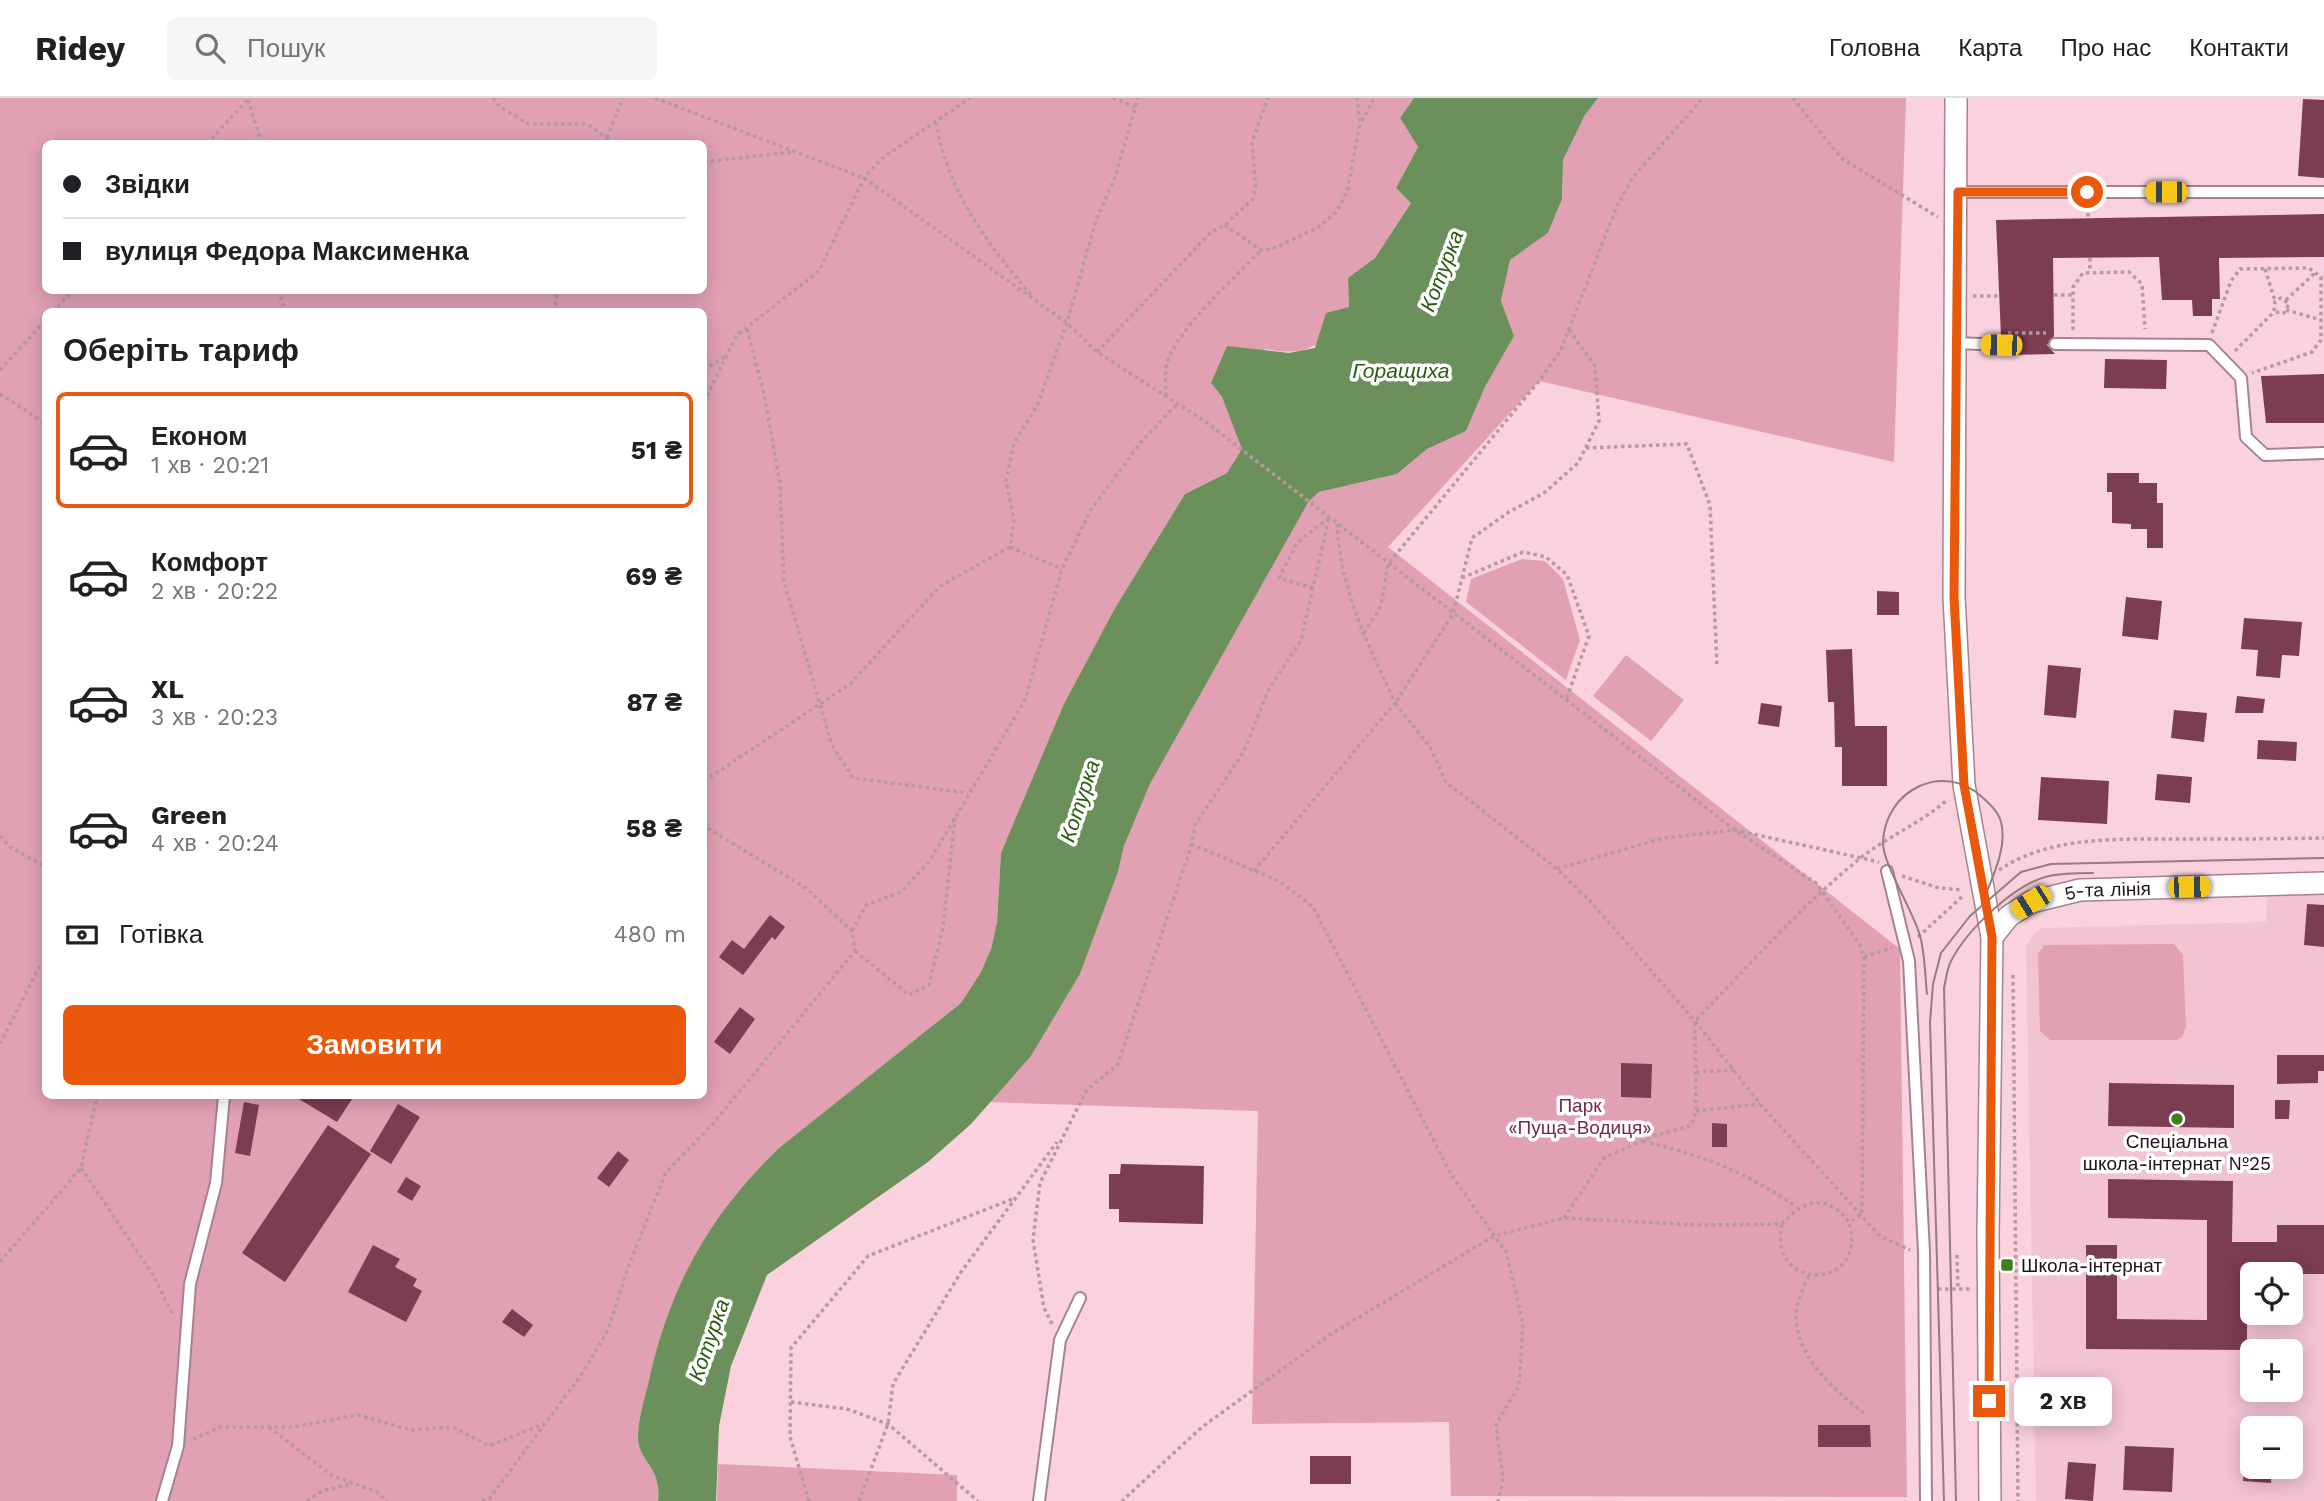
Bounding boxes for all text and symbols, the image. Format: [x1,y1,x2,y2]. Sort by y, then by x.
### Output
search box [167,17,657,80]
text: Ridey [35,29,125,68]
icon: search [191,29,229,67]
text: Пошук [247,33,325,63]
text: Головна [1829,34,1920,62]
text: Карта [1958,34,2022,62]
text: Про нас [2060,34,2151,62]
text: Контакти [2189,34,2289,62]
text: Звідки [105,169,190,199]
route start [2071,176,2103,208]
car [2146,182,2188,203]
water label: Котурка [1415,227,1468,315]
text: вулиця Федора Максименка [105,236,469,266]
text: Оберіть тариф [63,331,299,369]
car [1980,334,2023,356]
water label: Горащиха [1353,358,1449,383]
icon: car [67,419,130,482]
text: Економ [151,421,247,451]
text: 51 ₴ [631,435,682,465]
text: 1 хв · 20:21 [151,452,269,479]
icon: car [67,545,130,608]
text: Комфорт [151,547,268,577]
text: 69 ₴ [625,561,682,591]
text: 2 хв · 20:22 [151,578,278,605]
icon: car [67,671,130,734]
text: XL [151,674,184,704]
text: 87 ₴ [627,687,682,717]
text: 3 хв · 20:23 [151,704,278,731]
water label: Котурка [1055,757,1105,845]
icon: car [67,797,130,860]
text: Green [151,800,227,830]
text: 58 ₴ [626,813,682,843]
text: 4 хв · 20:24 [151,830,279,857]
car [2168,876,2211,898]
street label: 5-та лінія [2062,877,2151,905]
car [2008,882,2055,922]
icon: cash [63,916,101,954]
text: Готівка [119,919,203,949]
text: 480 m [614,921,686,948]
button: Замовити [63,1005,686,1085]
park label: Парк «Пуща-Водиця» [1508,1094,1652,1139]
marker: Спеціальна школа-інтернат №25 [2169,1111,2185,1127]
place label: Спеціальна школа-інтернат №25 [2083,1130,2271,1175]
place label: Школа-інтернат [2021,1254,2162,1277]
marker: Школа-інтернат [1999,1257,2015,1273]
map controls [2240,1262,2303,1479]
button: locate [2240,1262,2303,1325]
water label: Котурка [683,1296,734,1384]
button: + [2240,1339,2303,1402]
callout: 2 хв [2014,1376,2112,1426]
route end [1973,1385,2005,1417]
text: 2 хв [2039,1388,2087,1415]
button: − [2240,1416,2303,1479]

